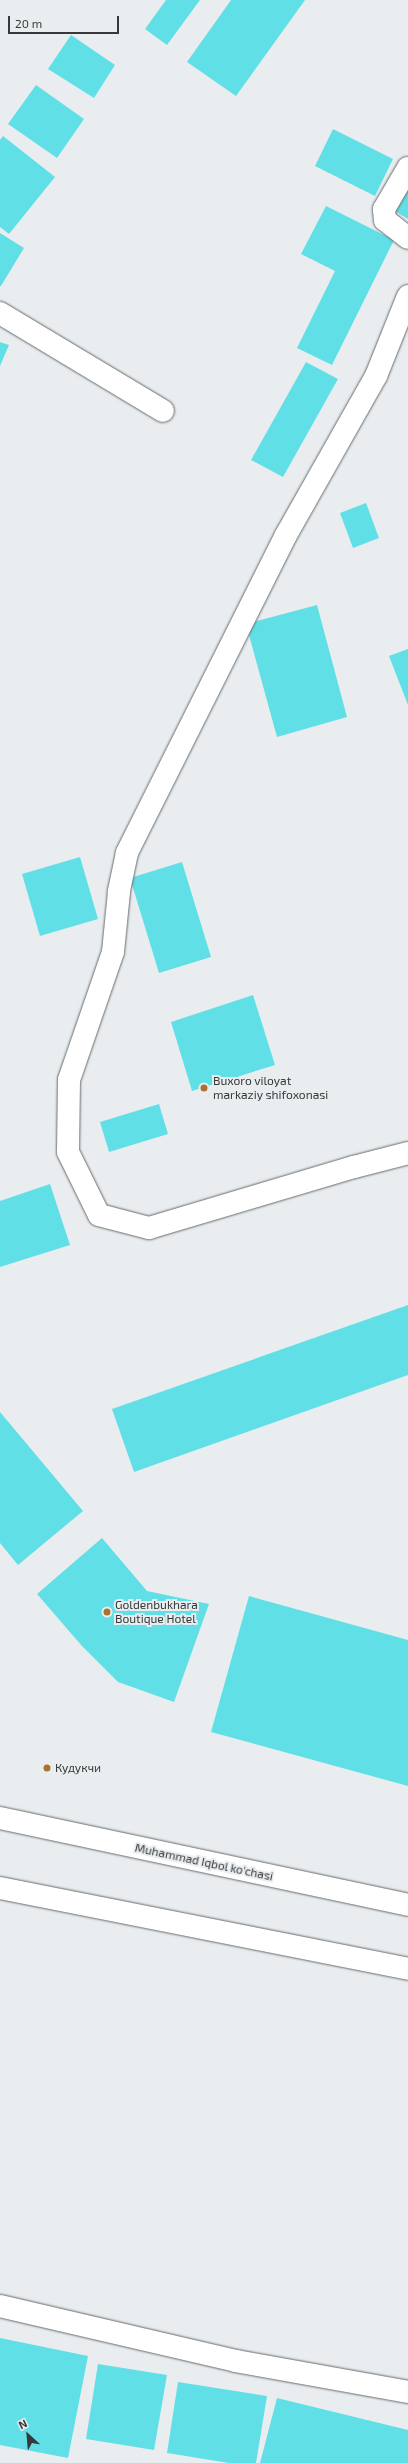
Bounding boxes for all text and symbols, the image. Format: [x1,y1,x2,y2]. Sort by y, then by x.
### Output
scale bar [10,8,121,34]
text: 20 m [15,16,42,30]
place label: Buxoro viloyat markaziy shifoxonasi [213,1074,329,1102]
marker: Buxoro viloyat markaziy shifoxonasi [198,1082,210,1094]
place label: Goldenbukhara Boutique Hotel [115,1598,198,1626]
marker: Goldenbukhara Boutique Hotel [102,1607,112,1617]
place label: Кудукчи [55,1761,101,1775]
marker: Кудукчи [42,1763,52,1773]
street label: Muhammad Iqbol ko'chasi [133,1840,275,1884]
north arrow [8,2415,48,2455]
text: N [16,2416,29,2431]

